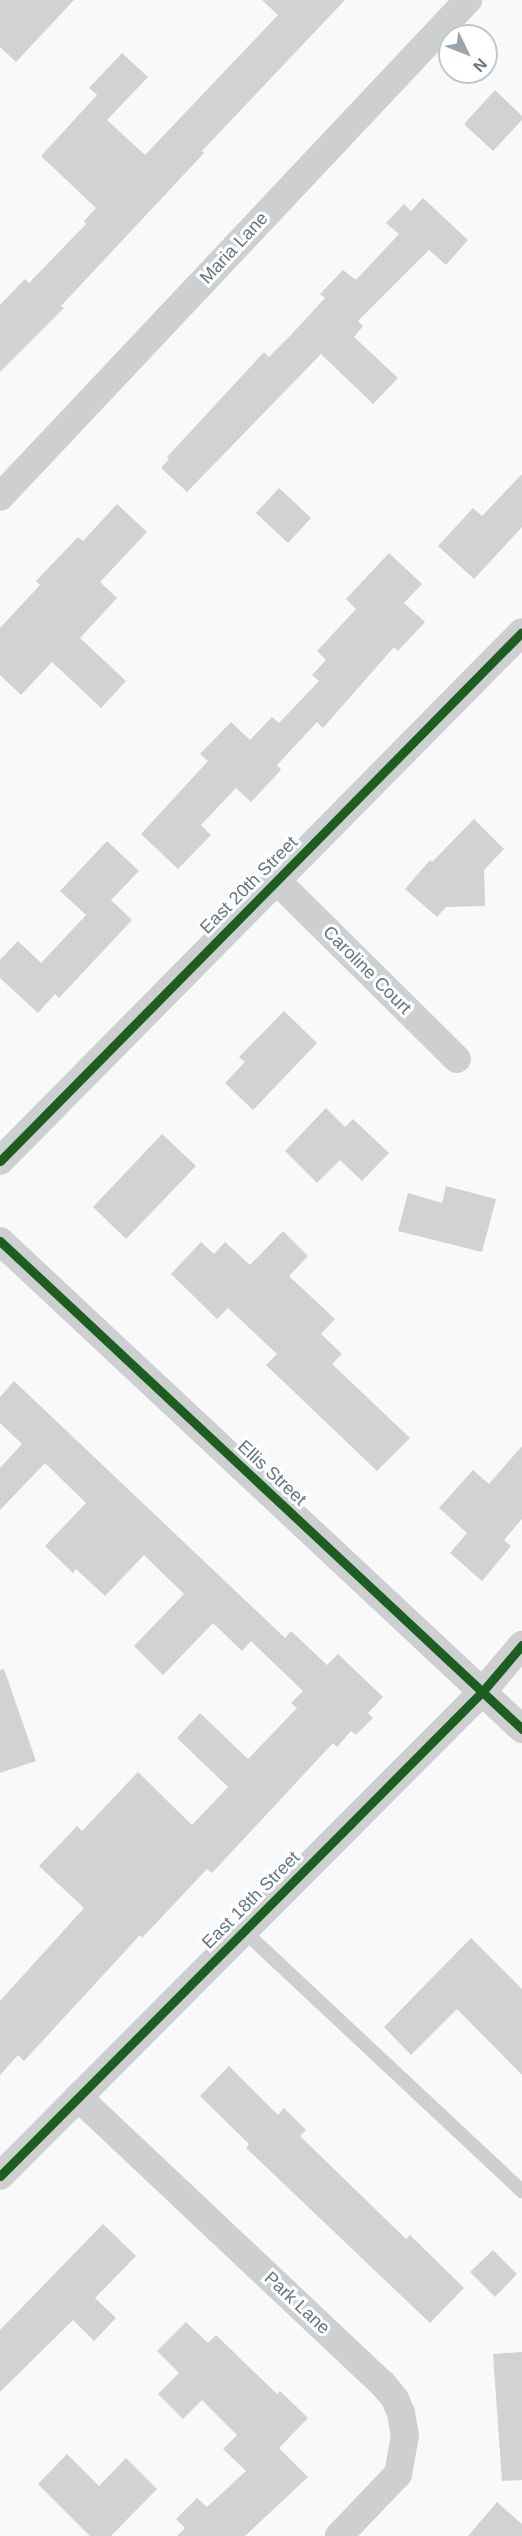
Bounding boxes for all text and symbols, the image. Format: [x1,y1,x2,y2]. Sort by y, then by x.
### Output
north arrow [438,24,498,84]
text: N [470,55,490,75]
street label: Maria Lane [195,208,273,288]
street label: East 20th Street [196,832,302,938]
street label: Caroline Court [318,921,416,1019]
street label: Ellis Street [233,1436,311,1510]
street label: East 18th Street [198,1847,304,1953]
street label: Park Lane [260,2267,334,2339]

